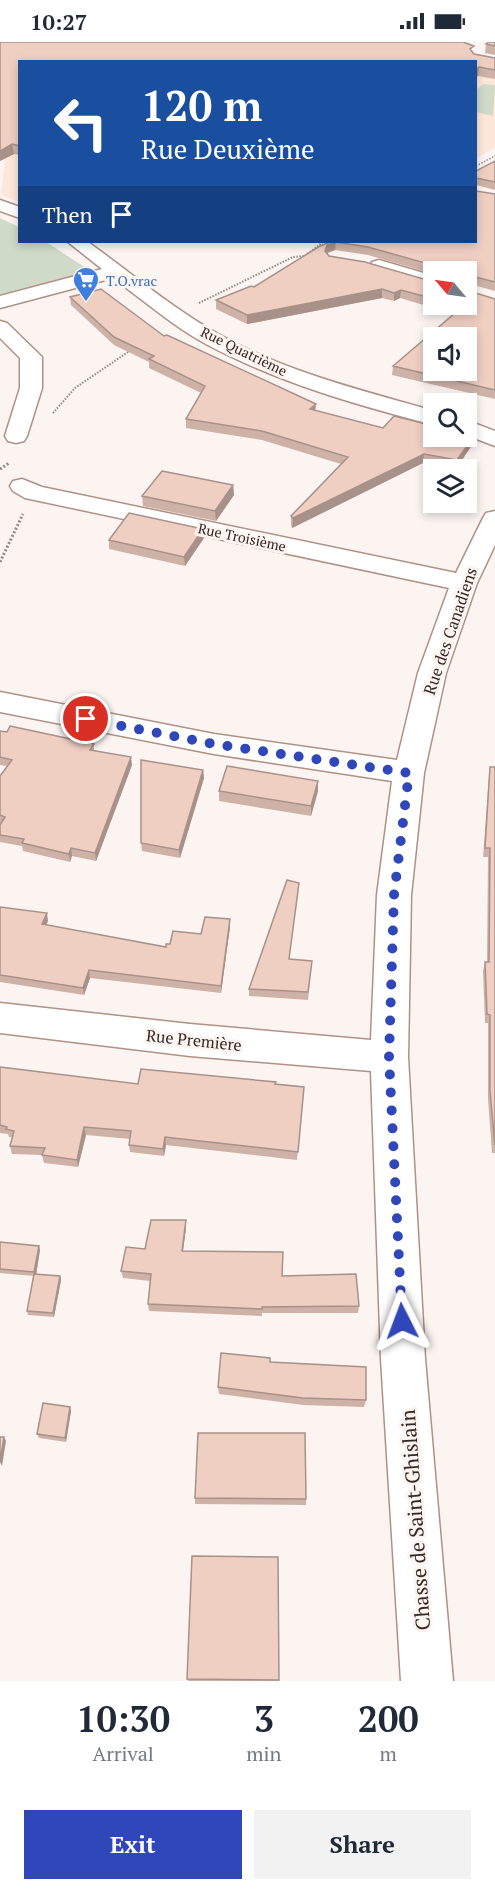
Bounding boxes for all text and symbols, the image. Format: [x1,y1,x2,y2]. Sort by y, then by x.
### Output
text: 10:27 [30,7,87,36]
text: 120 m [141,77,262,133]
icon: left [42,84,120,162]
text: Rue Deuxième [141,131,315,167]
icon: arrive [105,198,138,231]
text: Then [42,200,93,229]
north arrow [423,261,477,315]
map controls [423,261,477,513]
supermarket icon: T.O.vrac [71,265,101,303]
place label: T.O.vrac [106,271,157,290]
street label: Rue Quatrième [198,322,290,380]
button: sound [423,327,477,381]
button: search [423,393,477,447]
button: layers [423,459,477,513]
street label: Rue Troisième [196,518,288,556]
street label: Rue des Canadiens [418,564,482,698]
pin [60,693,111,744]
icon: arrive [69,702,102,735]
street label: Rue Première [145,1024,243,1056]
position arrow [370,1289,434,1353]
street label: Chasse de Saint-Ghislain [394,1409,436,1631]
text: 10:30 [76,1695,170,1742]
text: 3 [254,1695,274,1742]
text: 200 [358,1695,419,1742]
text: Arrival [92,1740,154,1767]
text: min [246,1740,281,1767]
text: m [380,1740,397,1767]
button: Exit [24,1810,242,1879]
button: Share [254,1810,471,1879]

